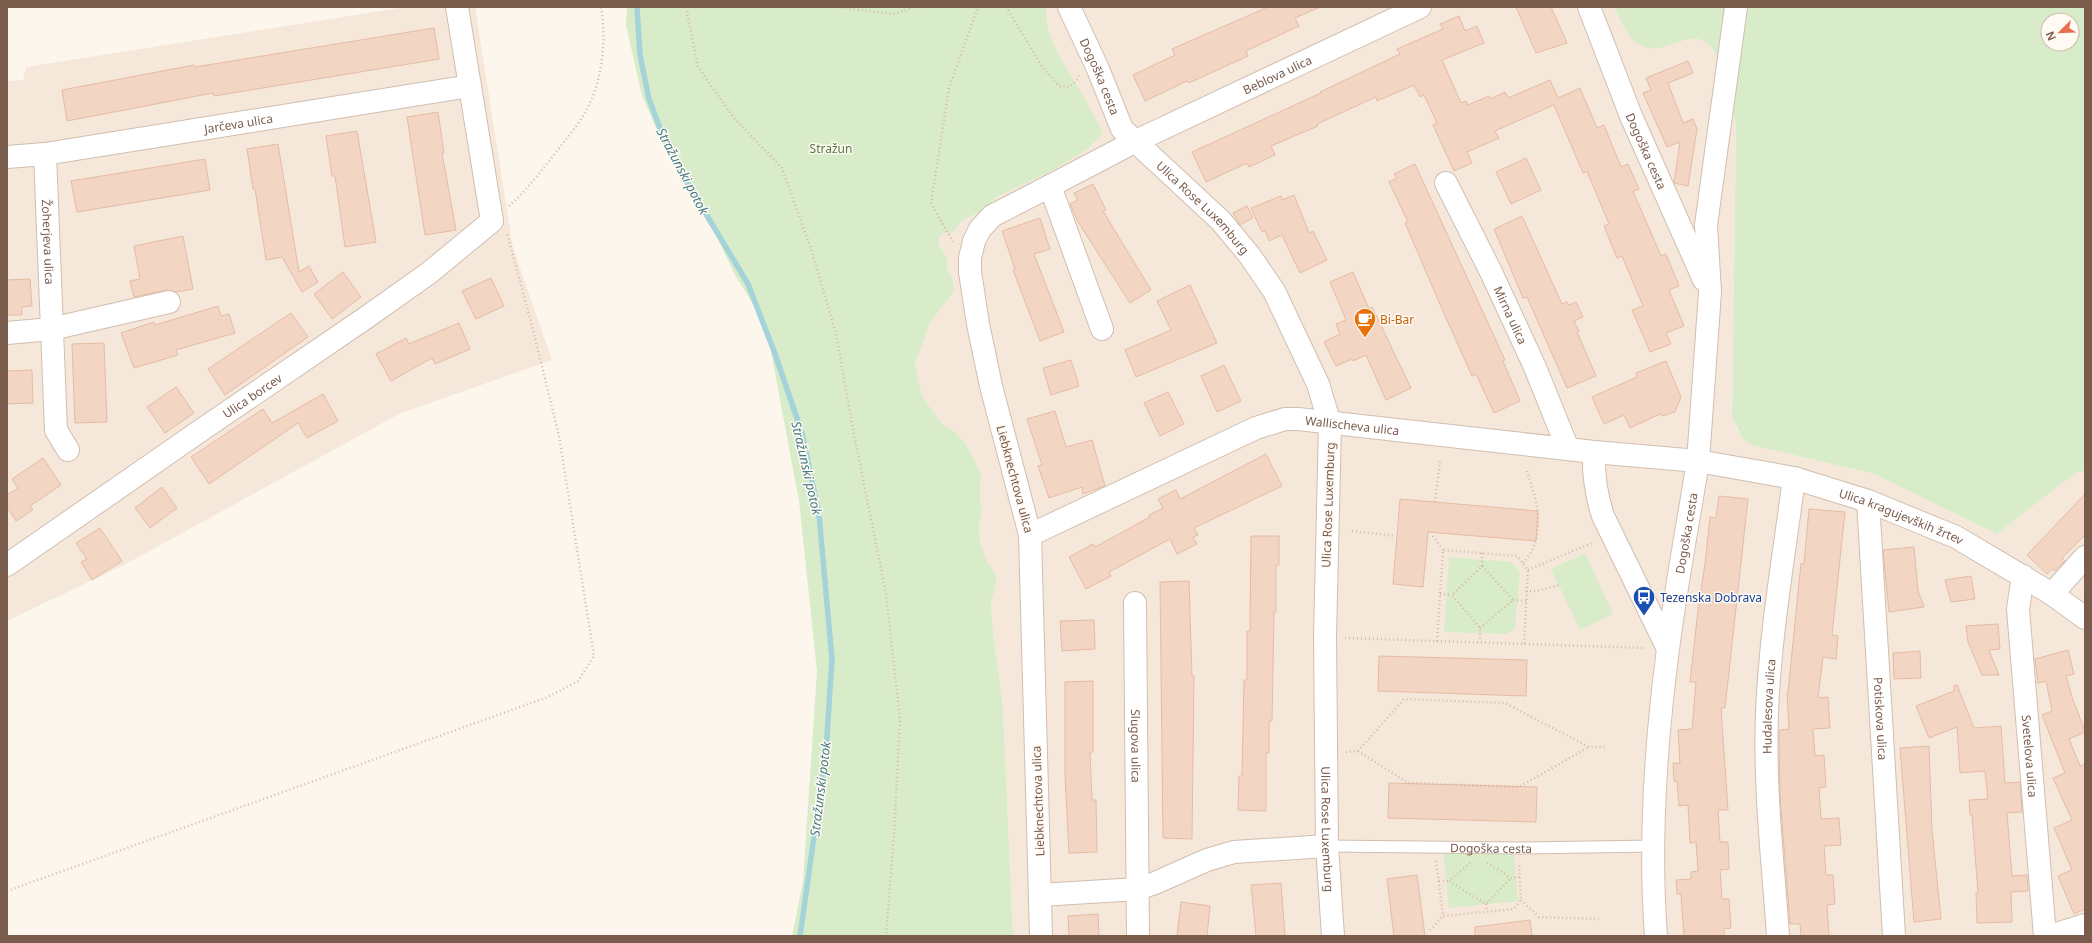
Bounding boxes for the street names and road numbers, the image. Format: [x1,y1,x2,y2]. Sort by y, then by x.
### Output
street label: Dogoška cesta [1076,35,1124,117]
street label: Beblova ulica [1240,51,1314,98]
street label: Jarčeva ulica [202,109,274,137]
street label: Dogoška cesta [1622,110,1671,192]
street label: Ulica Rose Luxemburg [1153,157,1254,258]
street label: Žoherjeva ulica [38,199,59,285]
street label: Mirna ulica [1490,283,1532,347]
street label: Ulica borcev [219,369,286,422]
street label: Wallischeva ulica [1304,411,1400,439]
street label: Liebknechtova ulica [992,423,1038,535]
street label: Ulica Rose Luxemburg [1317,442,1339,568]
street label: Ulica kragujevških žrtev [1837,484,1968,549]
street label: Dogoška cesta [1671,491,1701,575]
street label: Hudalesova ulica [1758,658,1779,754]
street label: Potiskova ulica [1870,677,1892,761]
street label: Slugova ulica [1127,709,1145,783]
street label: Svetelova ulica [2018,714,2042,798]
street label: Liebknechtova ulica [1028,745,1048,857]
street label: Ulica Rose Luxemburg [1318,766,1339,893]
street label: Dogoška cesta [1450,839,1532,857]

